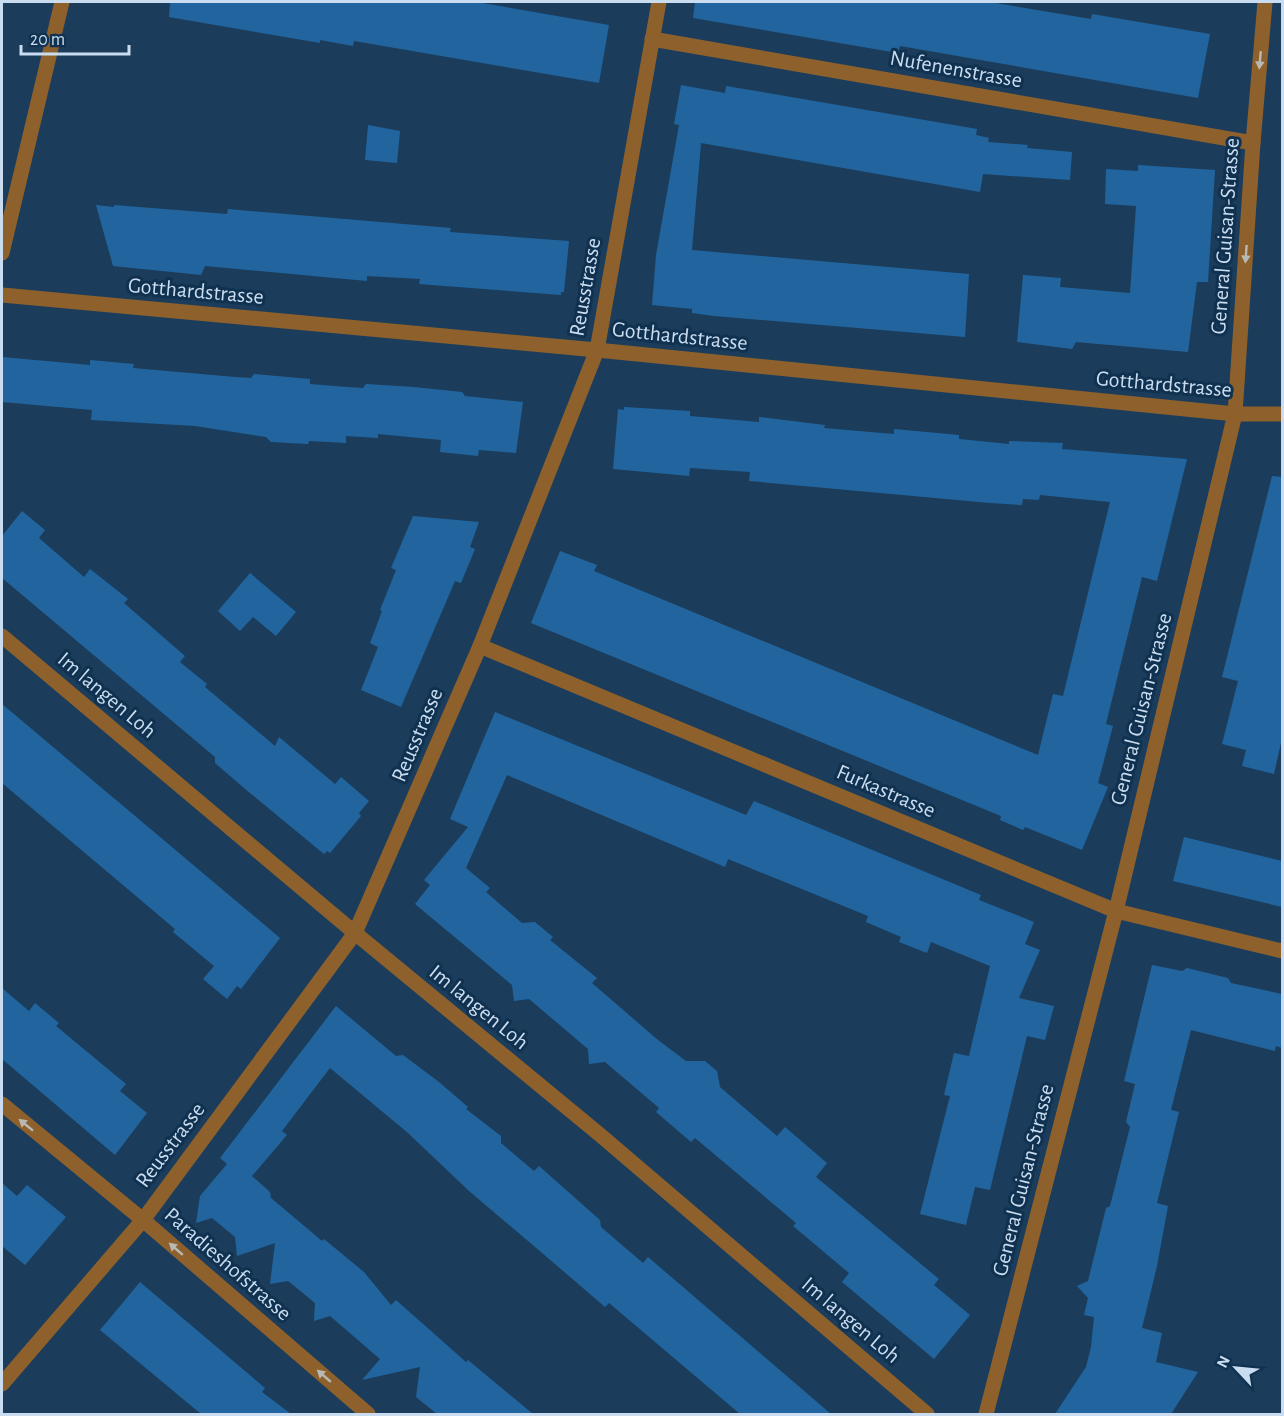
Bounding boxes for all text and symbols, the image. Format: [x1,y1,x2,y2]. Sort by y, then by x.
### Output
scale bar [21,18,129,56]
text: 20 m [30,31,65,49]
street label: Nufenenstrasse [888,47,1024,91]
one-way arrow [1256,50,1265,69]
street label: General Guisan-Strasse [1207,137,1243,335]
street label: Reusstrasse [566,236,604,338]
one-way arrow [1241,245,1251,264]
street label: Gotthardstrasse [127,274,265,308]
street label: Gotthardstrasse [611,318,749,354]
street label: Gotthardstrasse [1095,367,1233,401]
street label: General Guisan-Strasse [1107,611,1175,807]
street label: Im langen Loh [54,648,160,742]
street label: Reusstrasse [387,685,447,785]
street label: Furkastrasse [833,760,939,822]
street label: Im langen Loh [425,961,533,1053]
street label: General Guisan-Strasse [989,1082,1057,1278]
street label: Reusstrasse [131,1099,209,1191]
one-way arrow [18,1118,34,1131]
street label: Paradieshofstrasse [160,1203,296,1325]
one-way arrow [169,1243,184,1256]
street label: Im langen Loh [798,1273,904,1367]
north arrow [1206,1338,1266,1398]
text: N [1214,1353,1233,1370]
one-way arrow [316,1370,332,1383]

